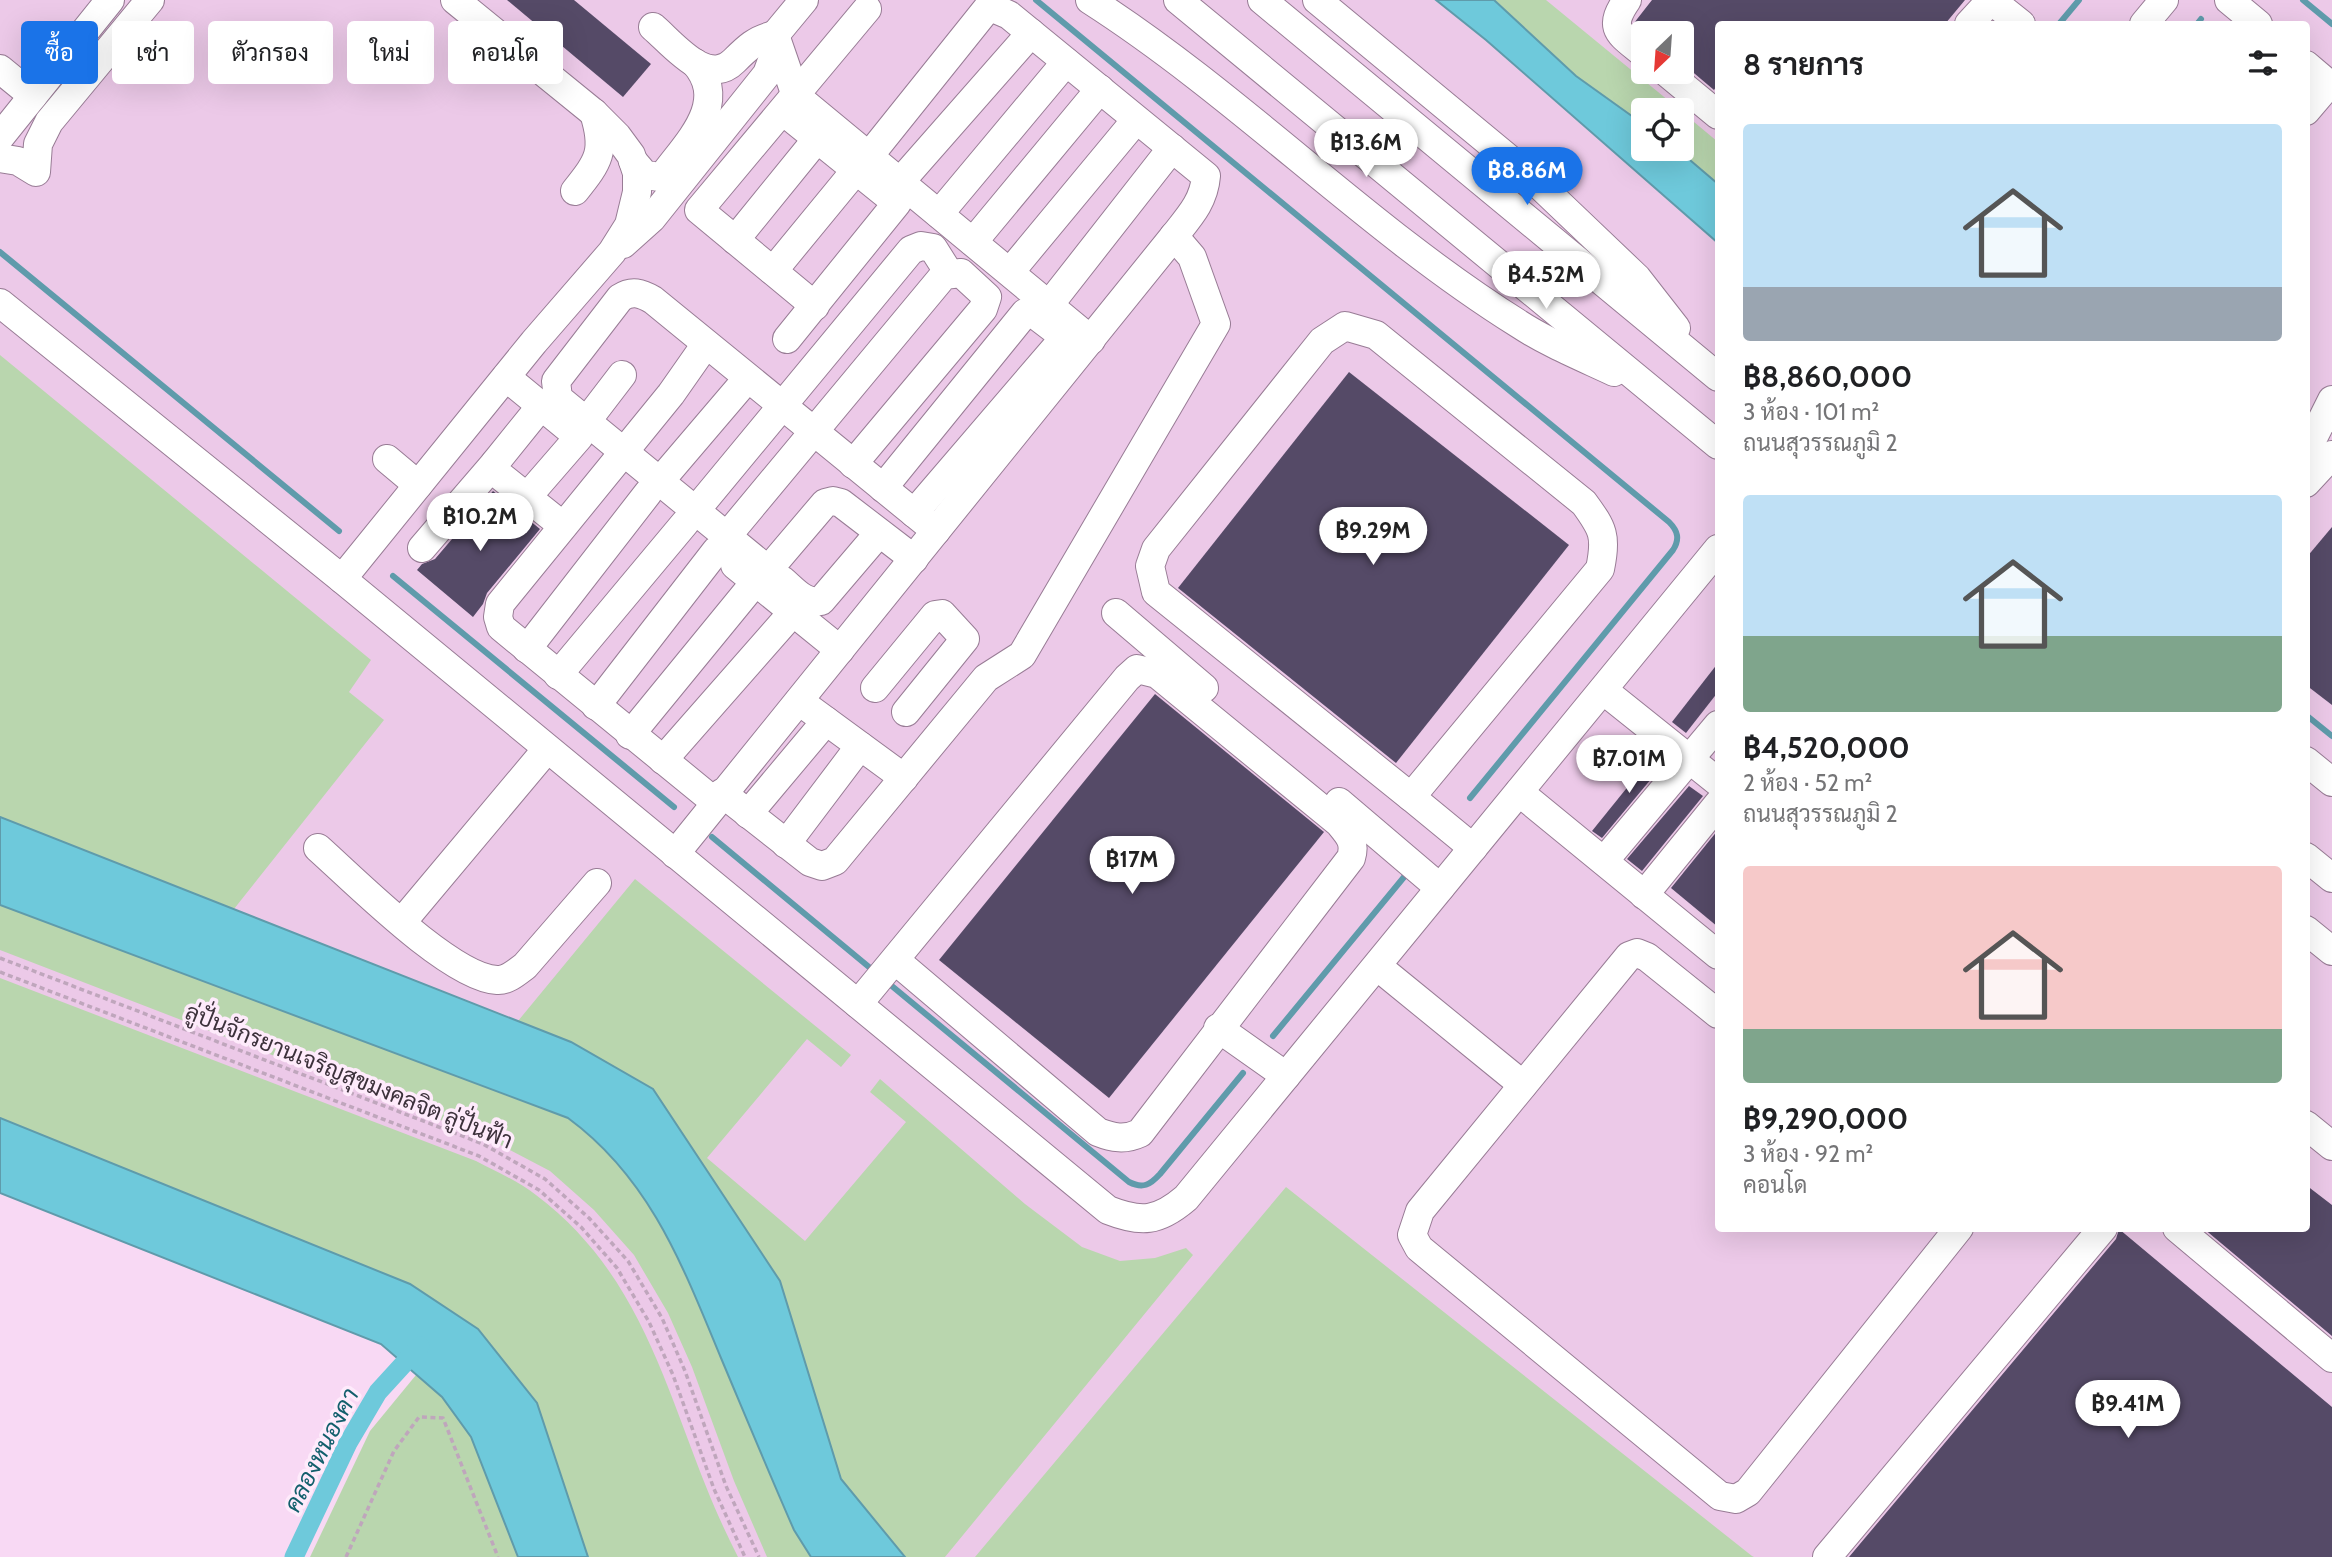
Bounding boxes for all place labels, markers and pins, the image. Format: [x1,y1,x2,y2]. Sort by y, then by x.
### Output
pin: ฿13.6M [1309,120,1423,179]
pin: ฿8.86M [1470,148,1584,207]
pin: ฿4.52M [1489,252,1603,311]
pin: ฿10.2M [423,494,537,553]
pin: ฿9.29M [1316,508,1430,567]
pin: ฿7.01M [1572,736,1686,795]
pin: ฿17M [1091,836,1173,896]
pin: ฿9.41M [2071,1380,2185,1440]

